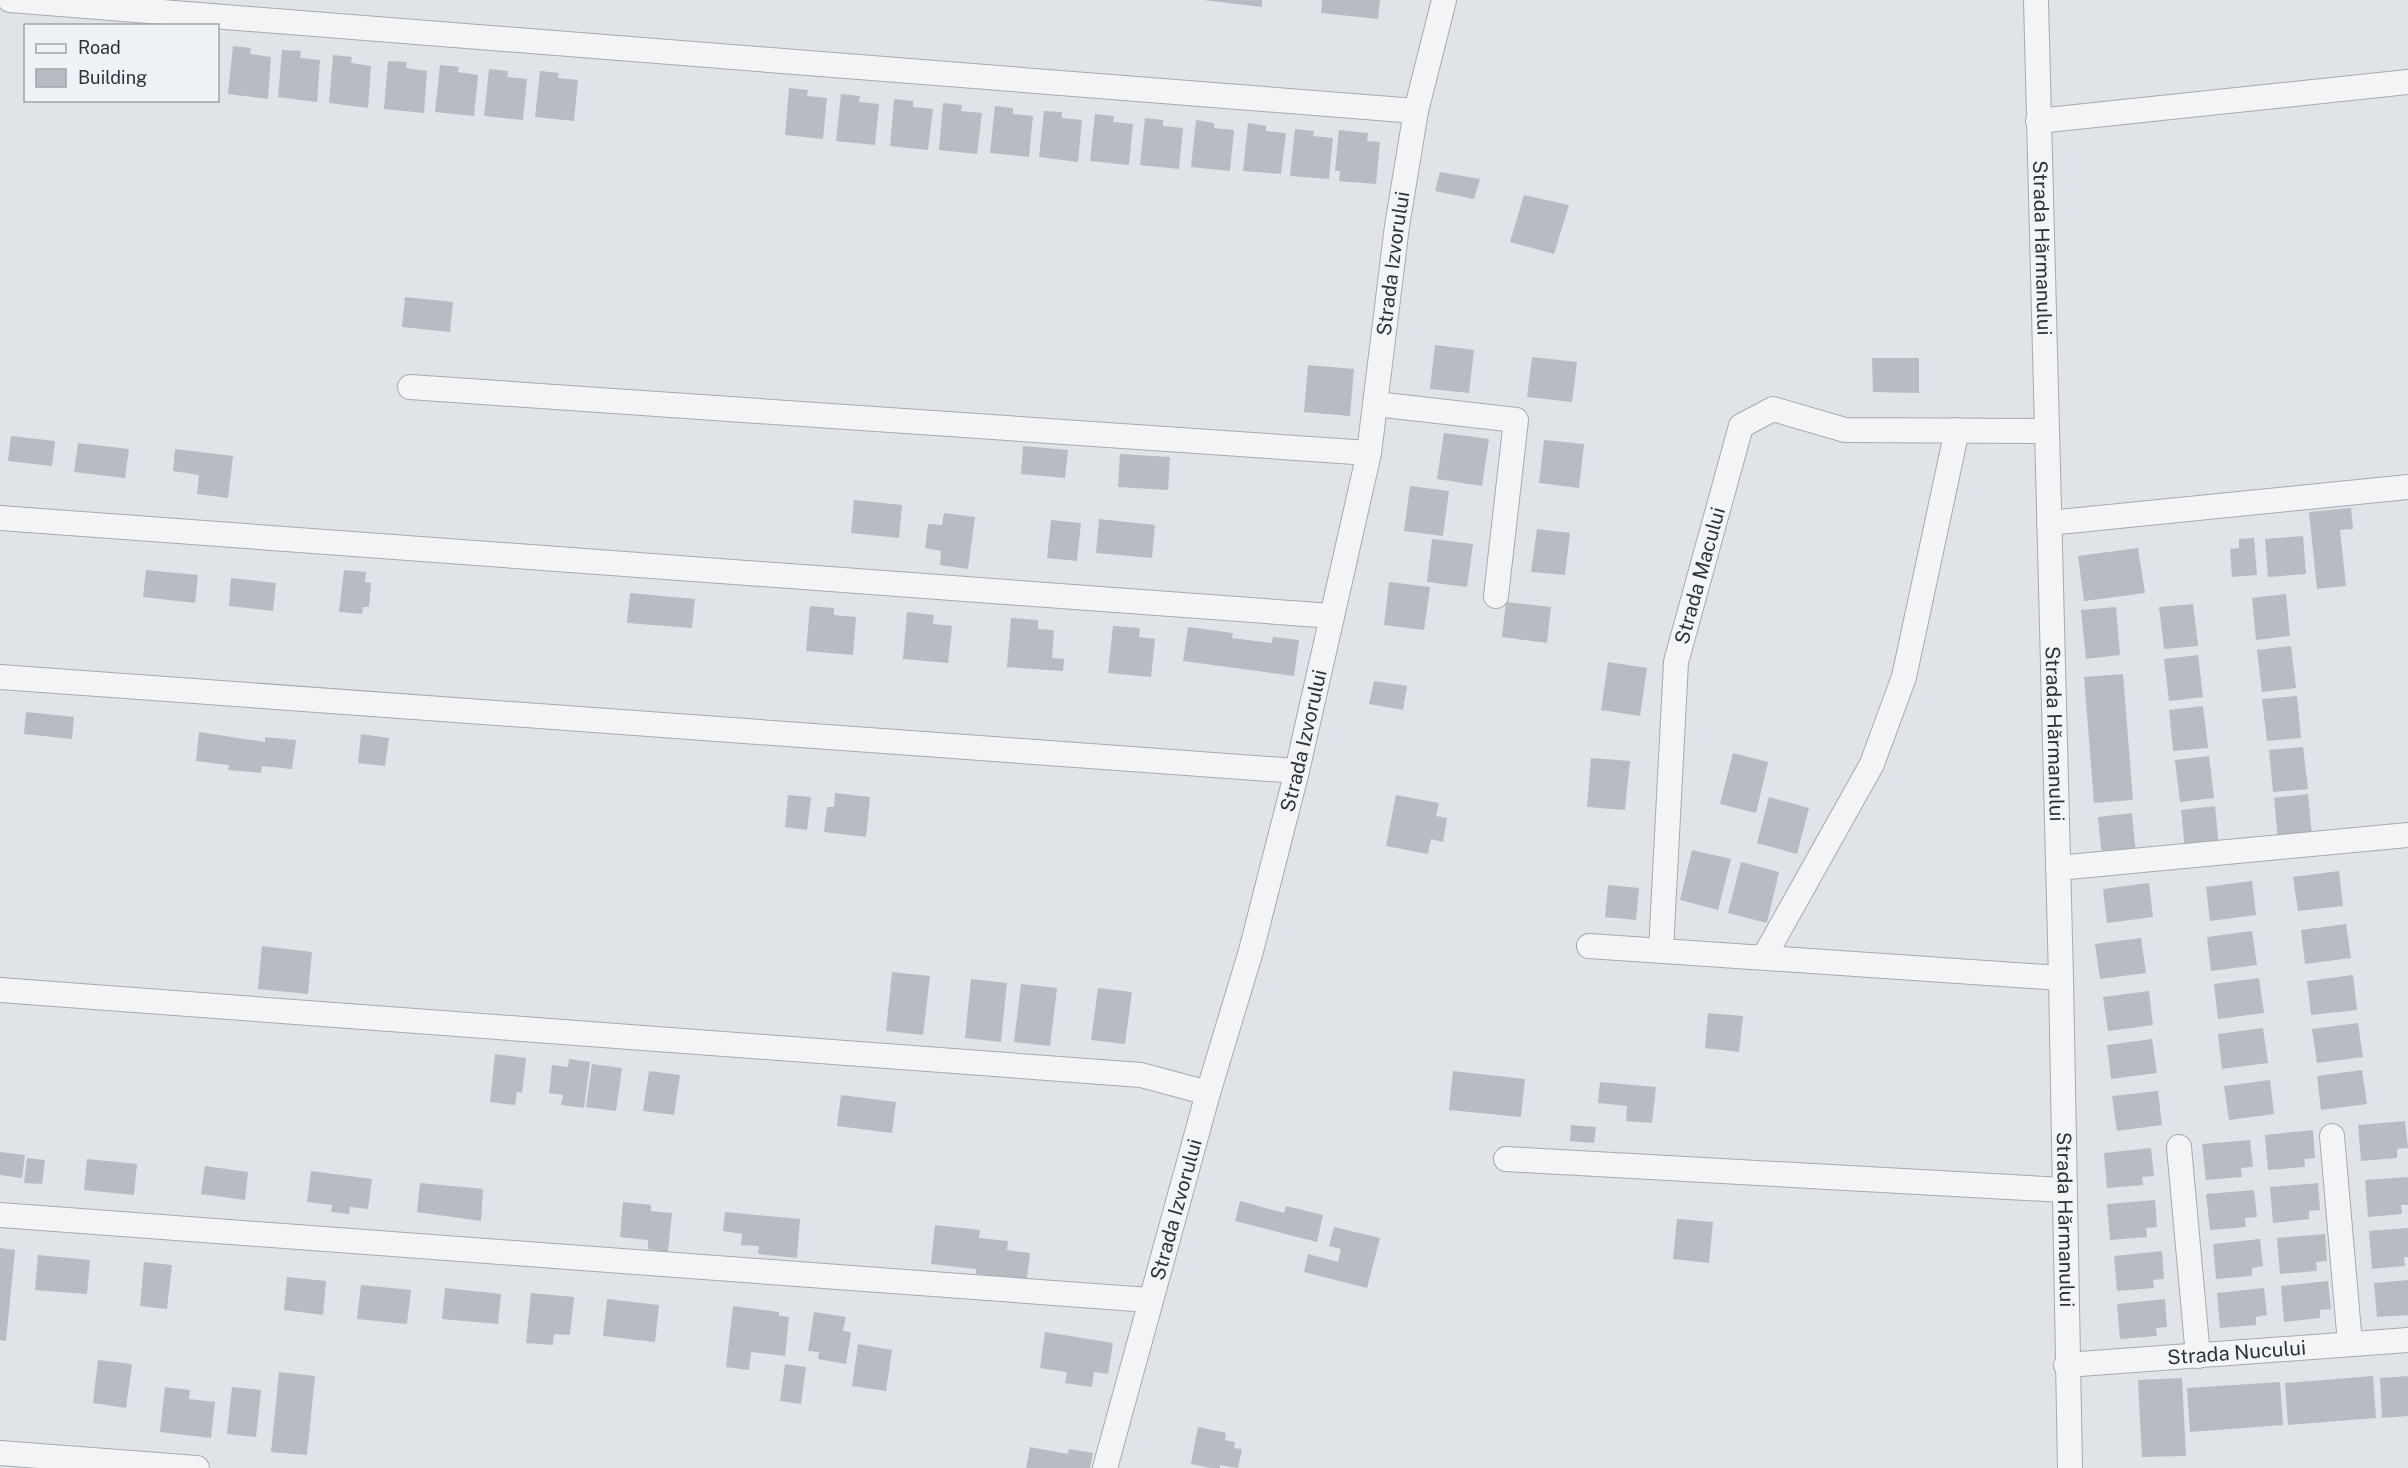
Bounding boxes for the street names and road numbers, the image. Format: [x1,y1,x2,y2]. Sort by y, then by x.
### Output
street label: Strada Hărmanului [2028,160,2057,336]
street label: Strada Izvorului [1372,190,1415,337]
street label: Strada Macului [1670,504,1730,647]
street label: Strada Hărmanului [2041,646,2069,822]
street label: Strada Izvorului [1275,667,1332,814]
street label: Strada Hărmanului [2052,1132,2079,1308]
street label: Strada Izvorului [1145,1136,1207,1283]
street label: Strada Nucului [2166,1336,2307,1370]

